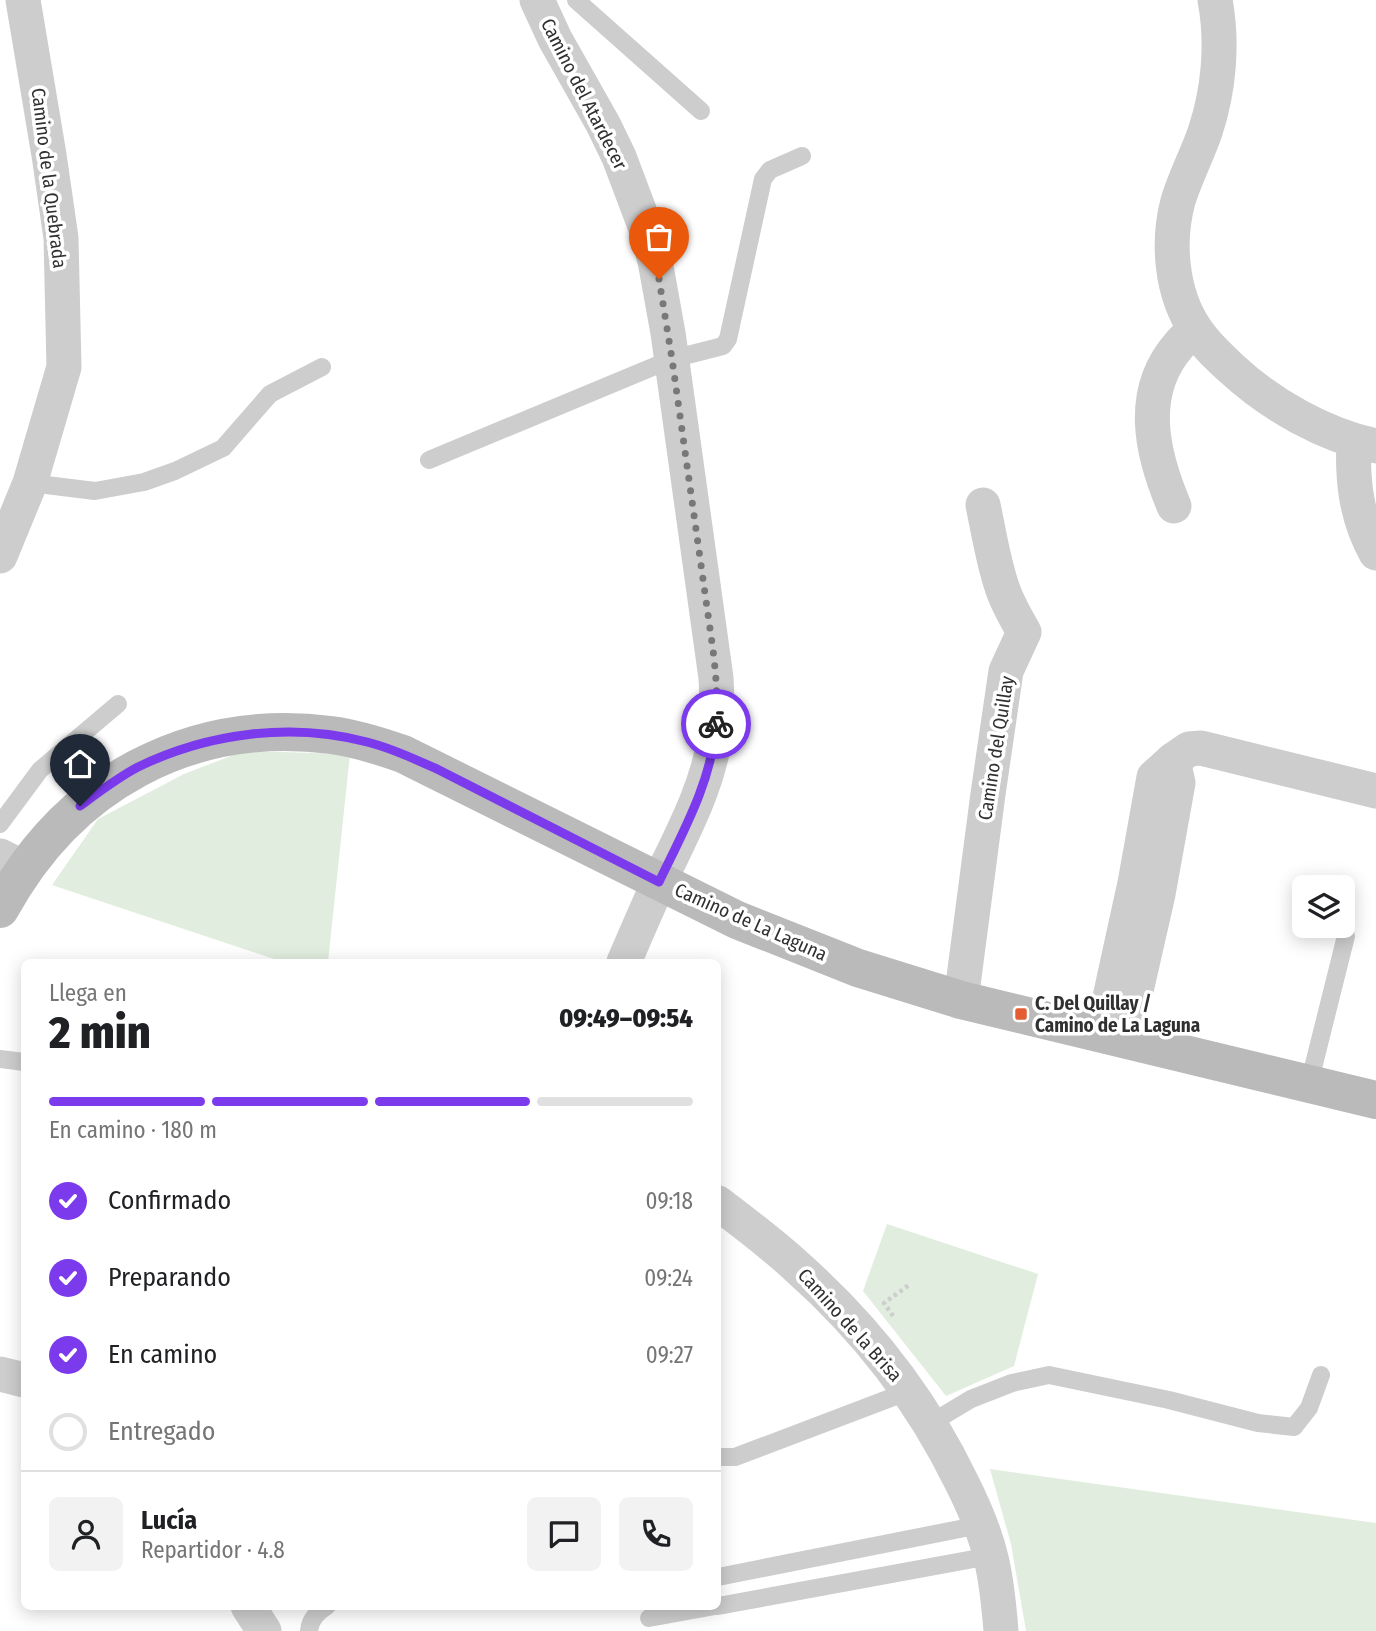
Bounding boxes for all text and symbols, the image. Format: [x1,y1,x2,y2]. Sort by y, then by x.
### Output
street label: Camino del Atardecer [536,15,632,174]
street label: Camino de la Quebrada [27,86,71,270]
pin [629,207,689,279]
icon: bag [640,218,678,256]
street label: Camino del Quillay [973,674,1019,822]
courier [681,689,751,759]
icon: bike [697,705,735,743]
pin [50,734,110,806]
icon: home [61,745,99,783]
map controls [1292,875,1355,938]
button: layers [1292,875,1355,938]
street label: Camino de La Laguna [671,878,831,966]
text: Llega en [49,979,127,1007]
place label: C. Del Quillay / Camino de La Laguna [1035,992,1200,1037]
text: 09:49–09:54 [559,1003,693,1034]
text: 2 min [49,1005,151,1060]
marker: C. Del Quillay / Camino de La Laguna [1013,1006,1029,1022]
text: En camino · 180 m [49,1116,217,1144]
icon: check [49,1182,87,1220]
text: Confirmado [108,1185,231,1216]
text: 09:18 [646,1187,693,1215]
icon: check [49,1259,87,1297]
text: Preparando [108,1262,231,1293]
text: 09:24 [644,1264,693,1292]
street label: Camino de la Brisa [793,1264,907,1386]
icon: check [49,1336,87,1374]
text: En camino [108,1339,217,1370]
text: 09:27 [646,1341,693,1369]
text: Entregado [108,1416,215,1447]
button: person [49,1497,123,1571]
button: chat [527,1497,601,1571]
button: phone [619,1497,693,1571]
text: Lucía [141,1505,197,1536]
text: Repartidor · 4.8 [141,1536,285,1564]

